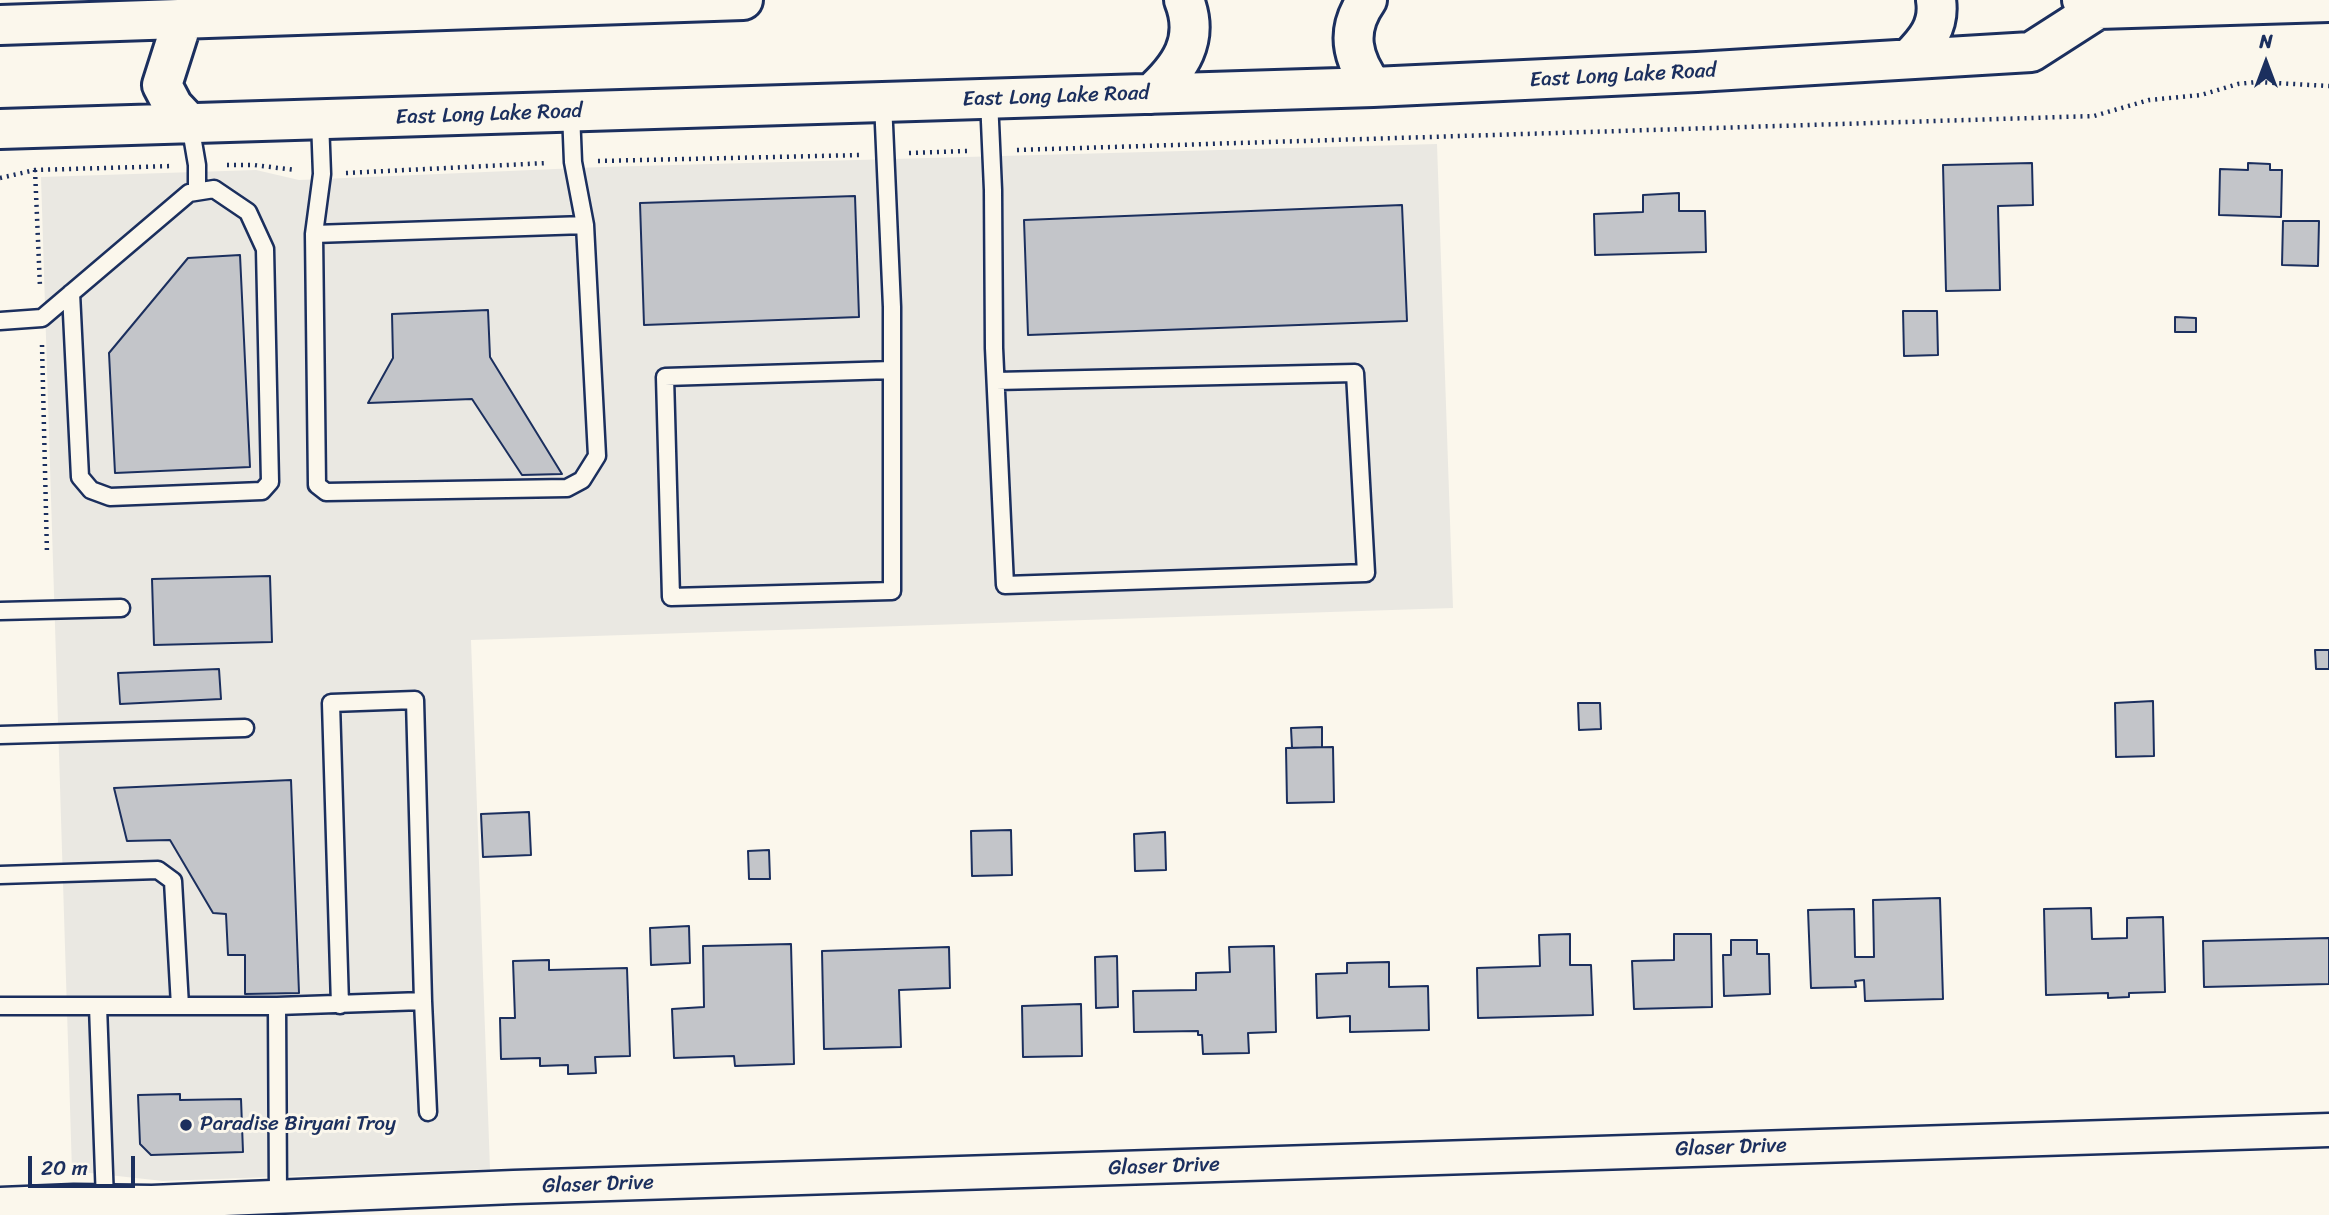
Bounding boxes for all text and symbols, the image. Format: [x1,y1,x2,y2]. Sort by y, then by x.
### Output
text: N [2259,25,2273,58]
north arrow [2231,28,2301,98]
street label: East Long Lake Road [1529,59,1717,93]
street label: East Long Lake Road [962,81,1150,113]
street label: East Long Lake Road [395,99,583,131]
place label: Paradise Biryani Troy [200,1112,396,1138]
marker: Paradise Biryani Troy [178,1117,194,1133]
street label: Glaser Drive [1675,1133,1787,1163]
scale bar [32,1142,138,1186]
text: 20 m [41,1149,88,1187]
street label: Glaser Drive [1108,1152,1220,1182]
street label: Glaser Drive [542,1170,654,1200]

